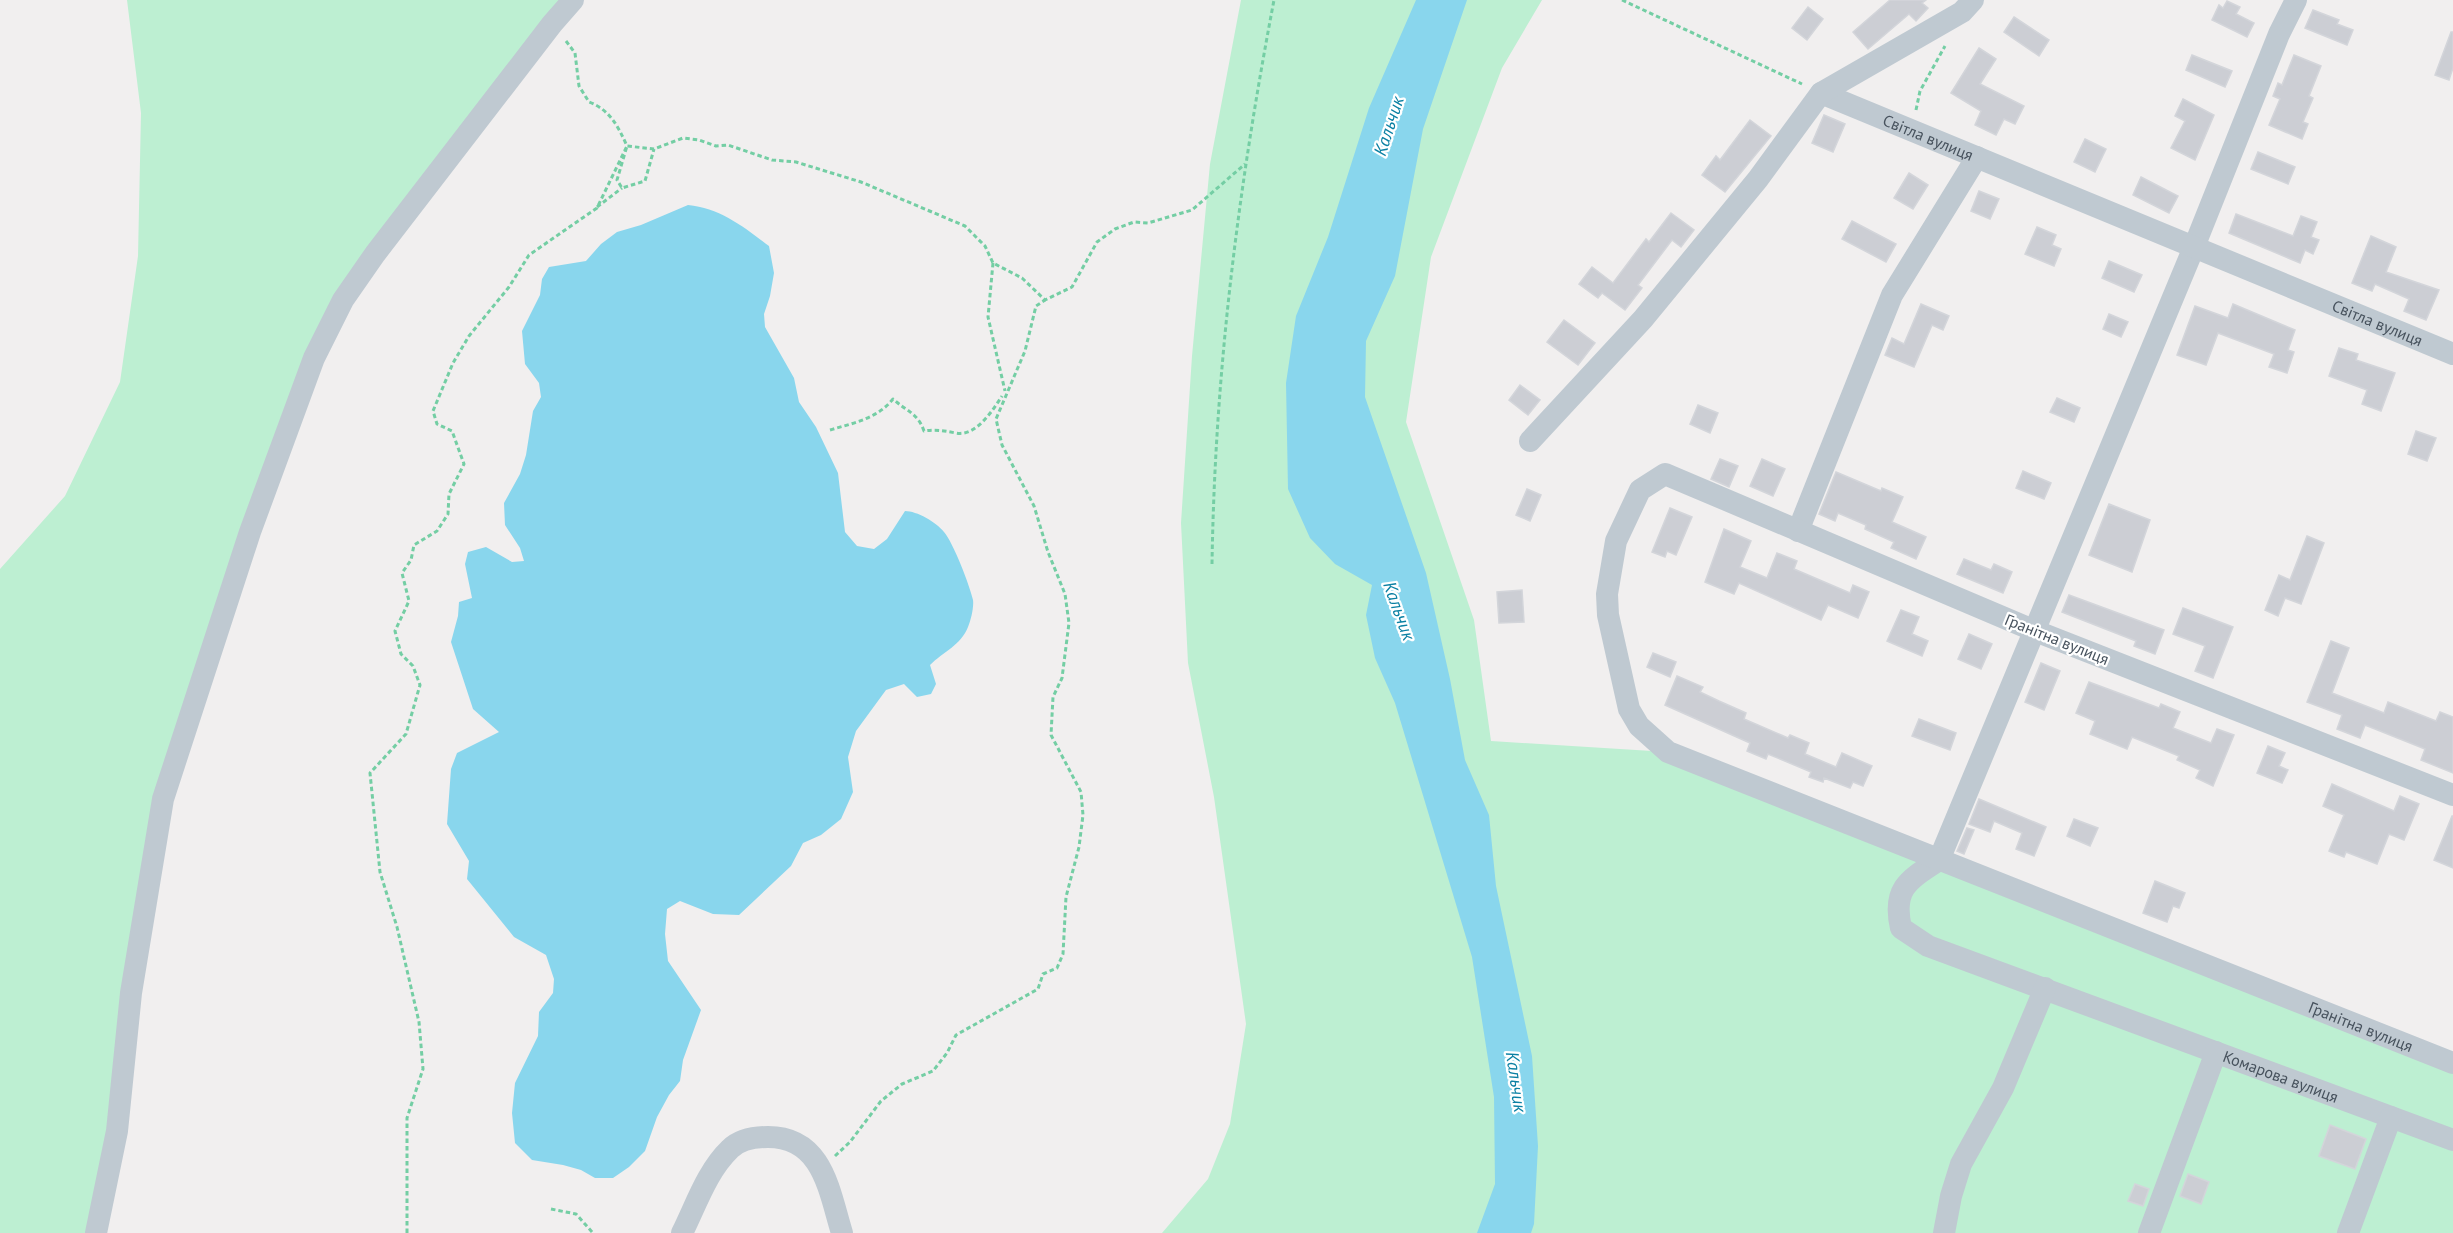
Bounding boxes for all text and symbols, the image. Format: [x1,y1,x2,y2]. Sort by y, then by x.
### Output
water label: Кальчик [1368,93,1409,158]
street label: Світла вулиця [1880,110,1976,165]
street label: Світла вулиця [2329,295,2426,350]
water label: Кальчик [1378,578,1421,644]
street label: Гранітна вулиця [2002,609,2112,669]
street label: Гранітна вулиця [2306,997,2416,1056]
street label: Комарова вулиця [2220,1046,2341,1107]
water label: Кальчик [1501,1050,1532,1114]

